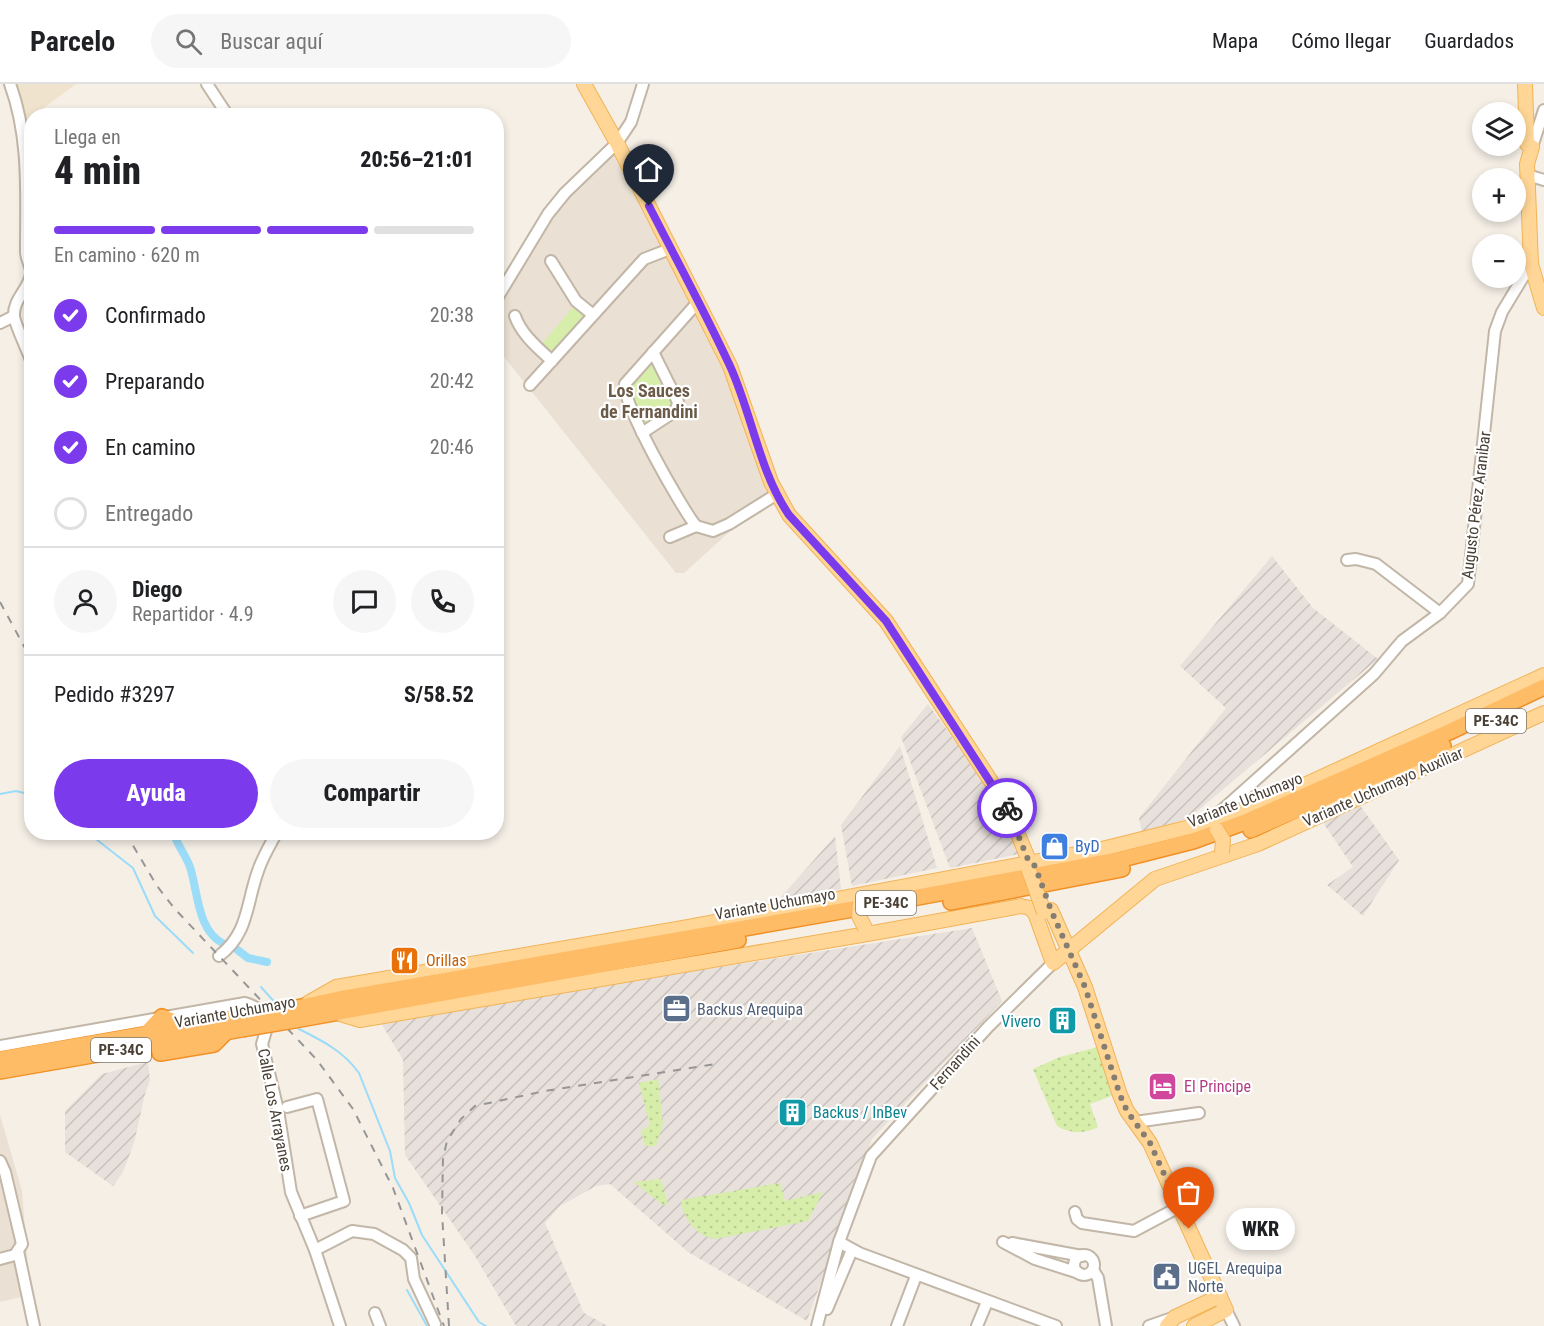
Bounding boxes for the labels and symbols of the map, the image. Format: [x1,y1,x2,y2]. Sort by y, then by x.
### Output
pin [623,144,674,206]
district label: Los Sauces de Fernandini [600,380,698,422]
street label: Augusto Pérez Aranibar [1458,430,1494,580]
road number: PE-34C [1466,709,1526,733]
street label: Variante Uchumayo Auxiliar [1300,743,1466,831]
street label: Variante Uchumayo [1185,768,1305,832]
courier [977,778,1037,838]
shop icon: ByD [1038,830,1070,862]
place label: ByD [1075,837,1100,856]
street label: Variante Uchumayo [713,884,837,924]
road number: PE-34C [856,891,916,915]
restaurant icon: Orillas [389,944,421,976]
place label: Orillas [426,951,466,970]
street label: Variante Uchumayo [173,992,297,1032]
office icon: Backus Arequipa [660,993,692,1025]
place label: Backus Arequipa [697,1000,803,1019]
building icon: Vivero [1046,1005,1078,1037]
place label: Vivero [1001,1012,1041,1031]
street label: Fernandini [926,1032,984,1094]
road number: PE-34C [91,1038,151,1062]
street label: Calle Los Arrayanes [254,1047,296,1173]
hotel icon: El Principe [1147,1070,1179,1102]
place label: El Principe [1184,1077,1251,1096]
building icon: Backus / InBev [776,1096,808,1128]
place label: Backus / InBev [813,1103,907,1122]
pin [1163,1167,1214,1229]
callout: WKR [1225,1208,1294,1250]
place label: UGEL Arequipa Norte [1188,1259,1282,1296]
public building icon: UGEL Arequipa Norte [1151,1261,1183,1293]

